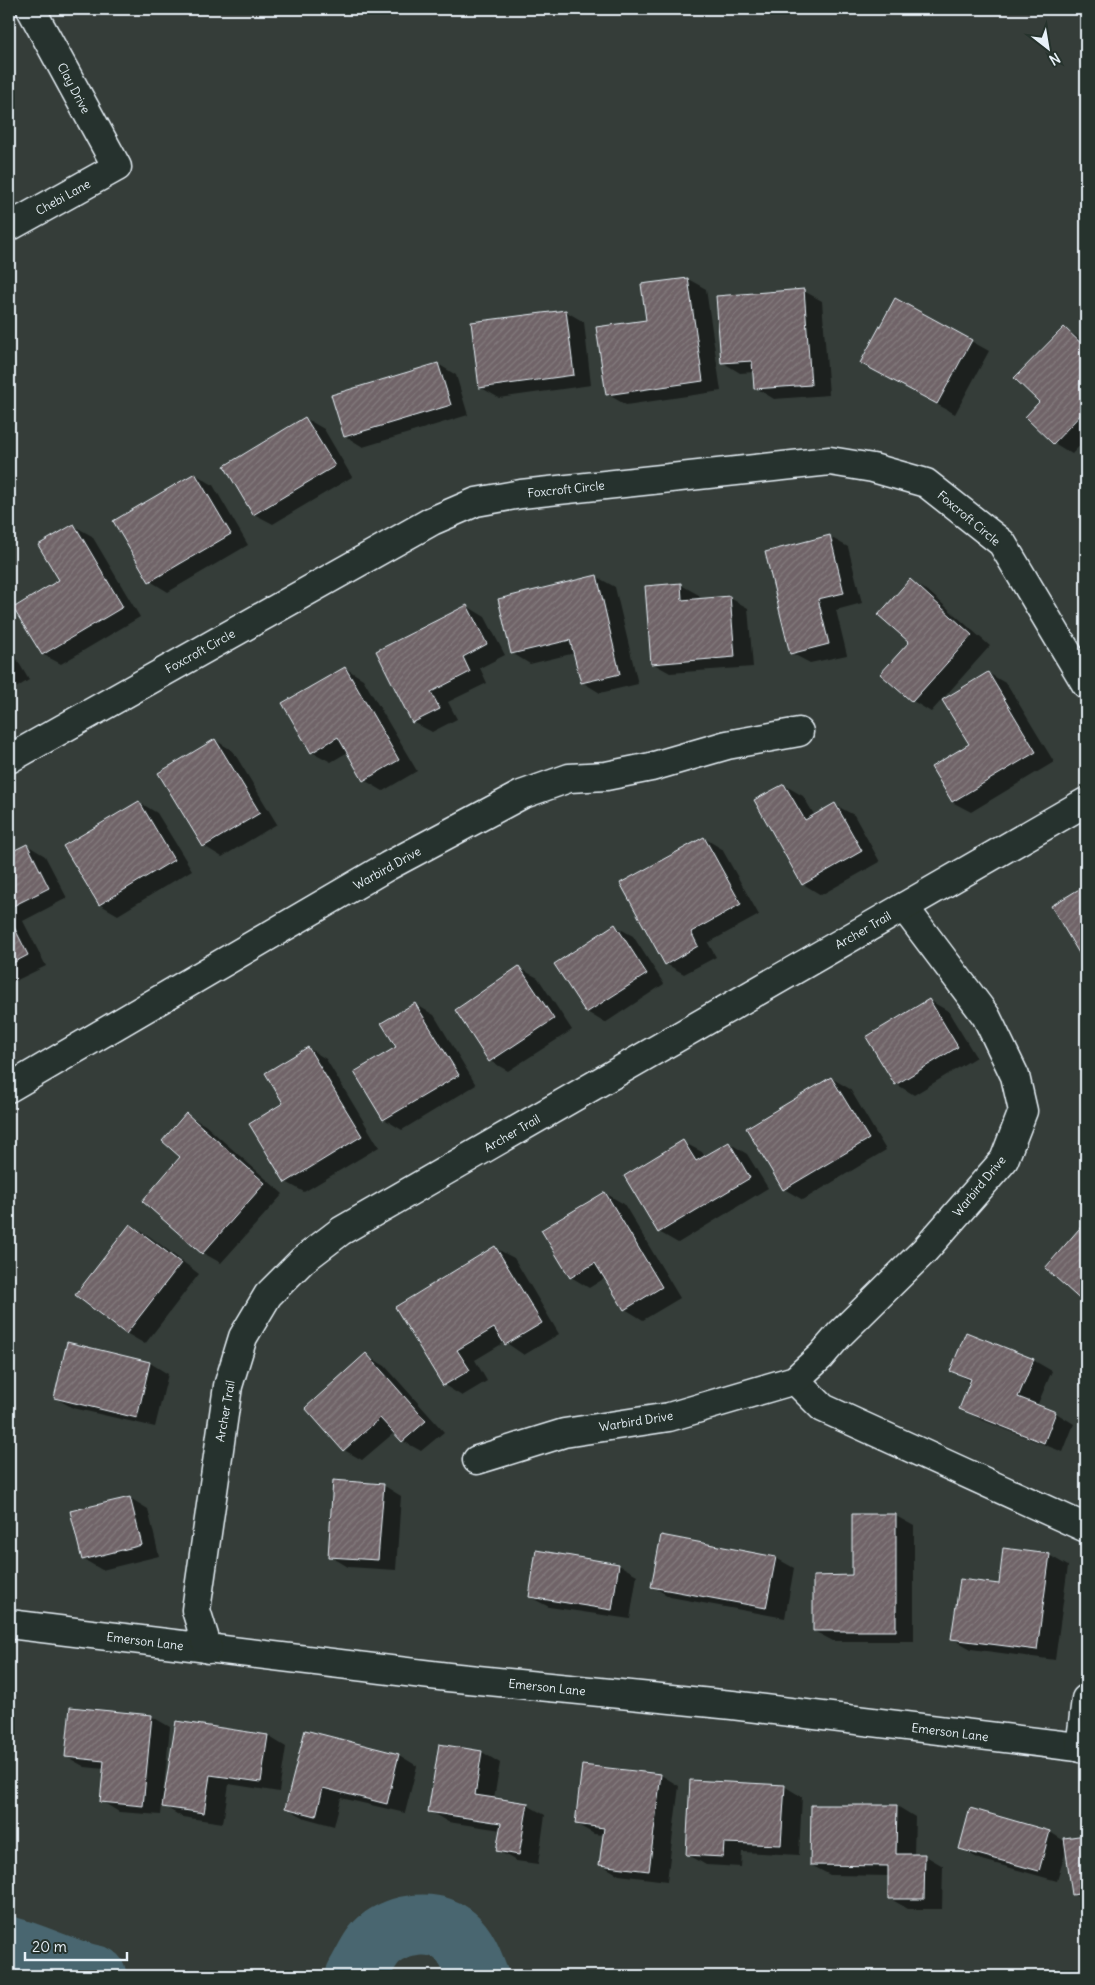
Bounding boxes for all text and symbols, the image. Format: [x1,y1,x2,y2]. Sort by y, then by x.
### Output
north arrow [1022,22,1072,72]
text: N [1046,49,1063,69]
street label: Clay Drive [54,60,94,116]
street label: Chebi Lane [33,176,93,218]
street label: Foxcroft Circle [527,477,605,501]
street label: Foxcroft Circle [934,487,1004,549]
street label: Foxcroft Circle [162,626,238,676]
street label: Warbird Drive [351,843,423,893]
street label: Archer Trail [832,908,894,952]
street label: Archer Trail [481,1111,543,1155]
street label: Warbird Drive [949,1153,1009,1219]
street label: Archer Trail [212,1379,238,1443]
street label: Warbird Drive [598,1408,674,1434]
street label: Emerson Lane [106,1629,184,1653]
street label: Emerson Lane [508,1675,586,1699]
street label: Emerson Lane [911,1720,989,1744]
scale bar [25,1930,128,1962]
text: 20 m [32,1937,67,1956]

